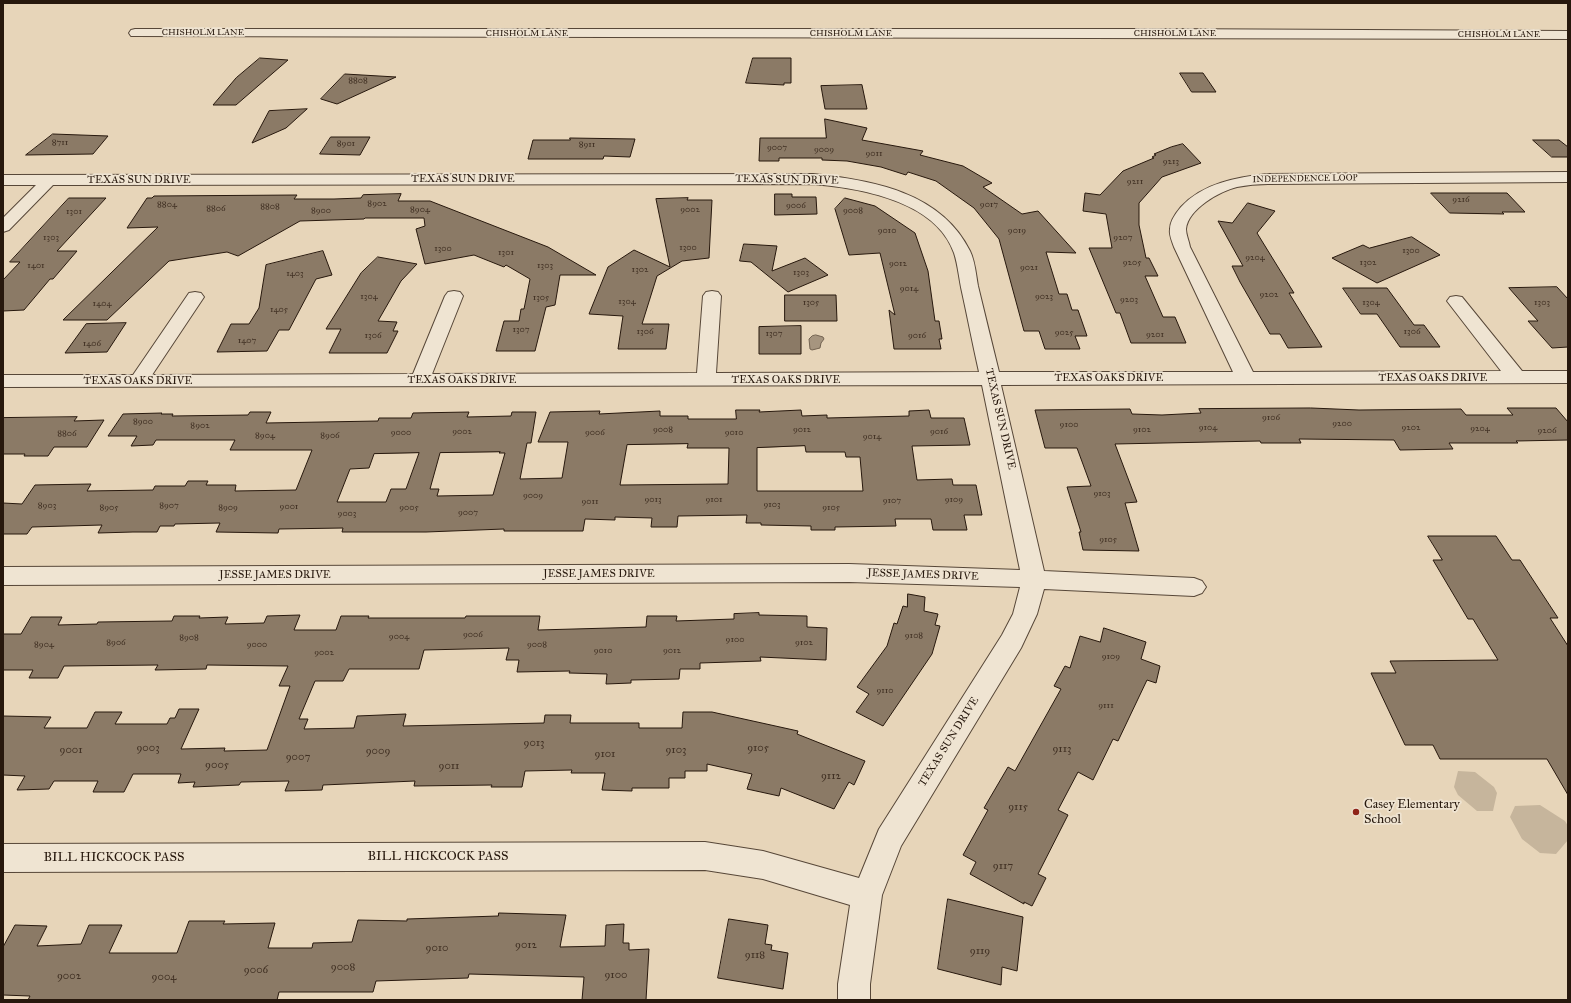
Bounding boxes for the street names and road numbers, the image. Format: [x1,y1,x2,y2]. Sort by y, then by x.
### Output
street label: CHISHOLM LANE [162,28,244,38]
street label: CHISHOLM LANE [486,29,568,39]
street label: CHISHOLM LANE [810,29,892,39]
street label: CHISHOLM LANE [1134,29,1216,39]
street label: CHISHOLM LANE [1458,30,1540,40]
street label: TEXAS SUN DRIVE [411,172,515,186]
street label: TEXAS SUN DRIVE [735,172,839,188]
street label: TEXAS SUN DRIVE [87,173,191,187]
street label: INDEPENDENCE LOOP [1252,173,1358,185]
street label: TEXAS SUN DRIVE [982,367,1018,471]
street label: TEXAS OAKS DRIVE [1055,371,1163,385]
street label: TEXAS OAKS DRIVE [1379,371,1487,385]
street label: TEXAS OAKS DRIVE [408,373,516,387]
street label: TEXAS OAKS DRIVE [732,373,840,387]
street label: TEXAS OAKS DRIVE [84,374,192,388]
street label: JESSE JAMES DRIVE [867,566,979,584]
street label: JESSE JAMES DRIVE [543,567,655,581]
street label: JESSE JAMES DRIVE [219,568,331,582]
street label: TEXAS SUN DRIVE [916,695,982,789]
street label: BILL HICKCOCK PASS [368,849,508,865]
street label: BILL HICKCOCK PASS [44,850,184,866]

